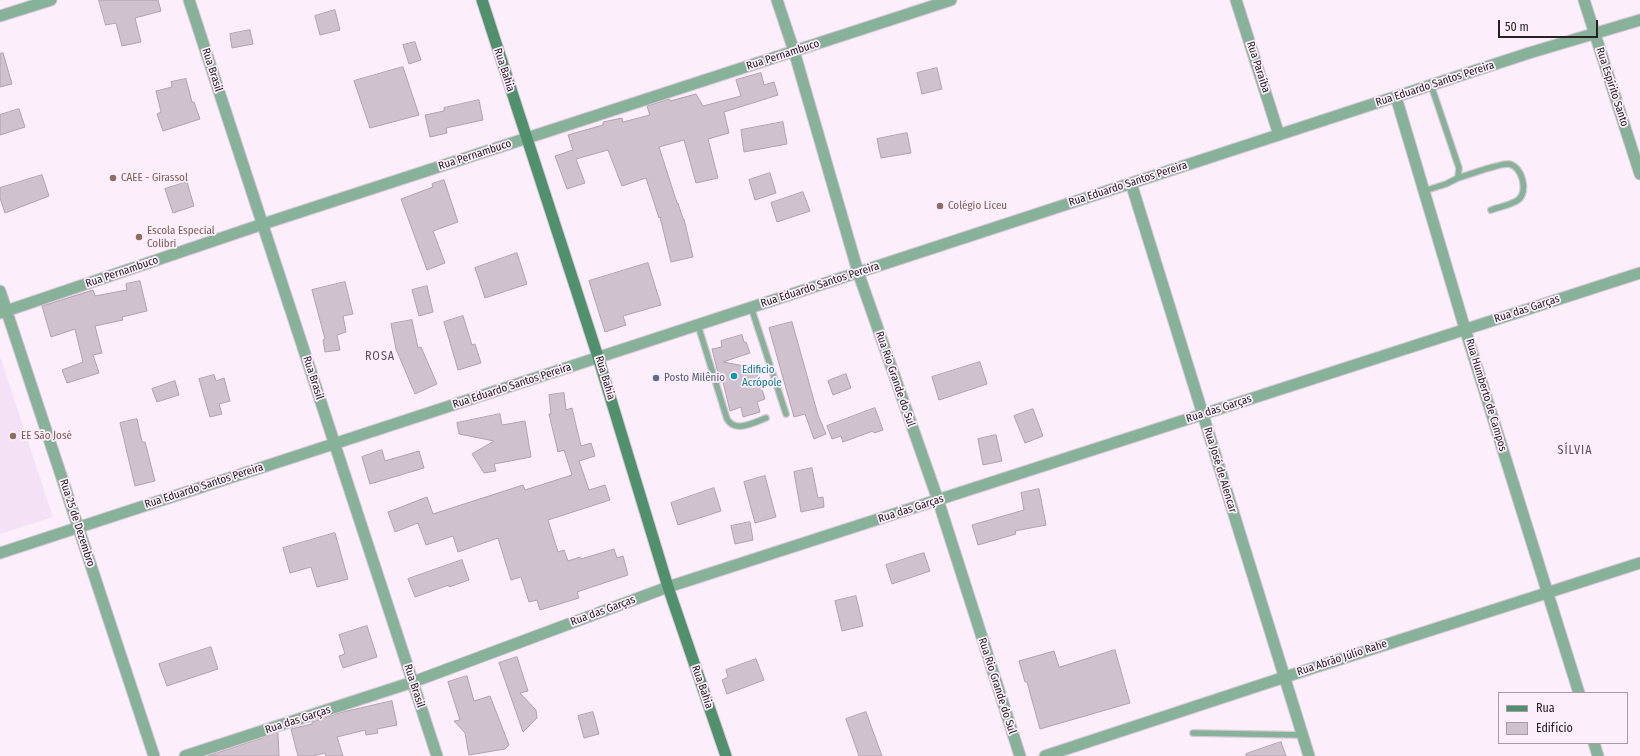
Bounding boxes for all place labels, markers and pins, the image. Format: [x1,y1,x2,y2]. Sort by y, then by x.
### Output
place label: CAEE - Girassol [121,171,188,185]
marker: CAEE - Girassol [108,173,118,183]
place label: Colégio Liceu [948,199,1007,213]
marker: Colégio Liceu [935,201,945,211]
place label: Escola Especial Colibri [147,224,215,250]
marker: Escola Especial Colibri [134,232,144,242]
place label: Edificio Acrópole [742,363,782,389]
place label: Posto Milênio [664,371,725,385]
marker: Edificio Acrópole [729,371,739,381]
marker: Posto Milênio [651,373,661,383]
place label: EE São José [21,429,72,443]
marker: EE São José [8,431,18,441]

